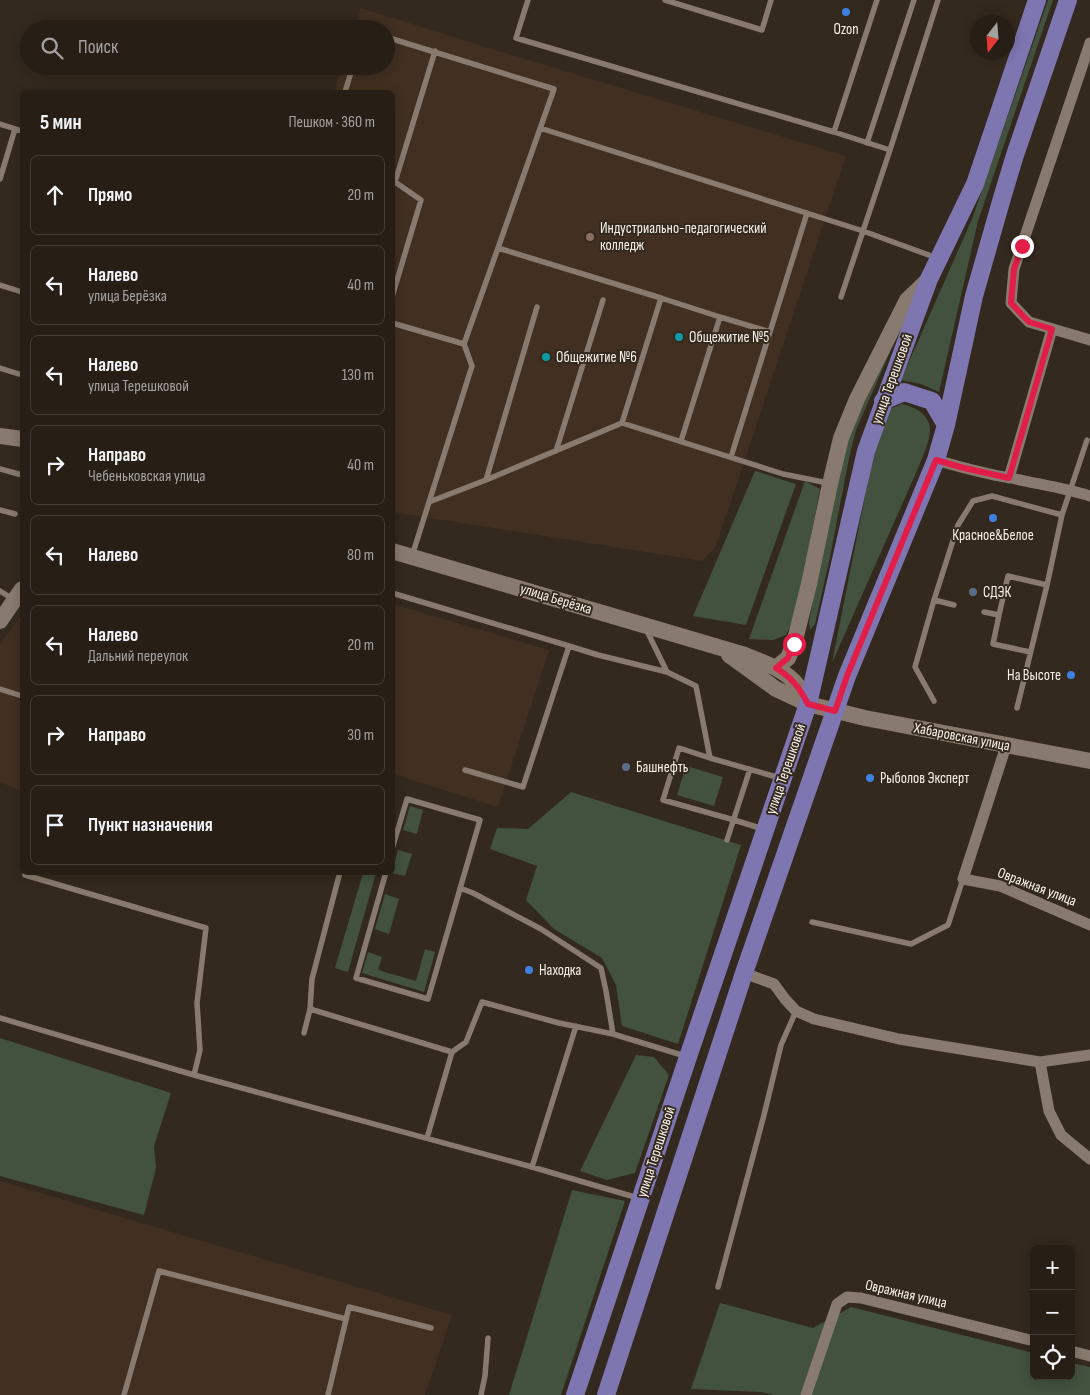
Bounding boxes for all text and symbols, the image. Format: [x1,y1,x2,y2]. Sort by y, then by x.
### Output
marker: Ozon [840,6,852,18]
north arrow [970,15,1015,60]
search box [20,20,395,75]
place label: Ozon [833,20,859,39]
icon: search [38,34,66,62]
text: Поиск [78,36,118,59]
text: 5 мин [40,110,82,135]
text: Пешком · 360 m [289,113,375,132]
icon: ahead [41,181,69,209]
text: Прямо [88,184,132,207]
text: 20 m [347,186,374,205]
place label: Индустриально-педагогический колледж [600,219,767,255]
marker: Индустриально-педагогический колледж [584,231,596,243]
route end [1011,235,1034,258]
text: Налево [88,264,138,287]
icon: left [41,271,69,299]
text: 40 m [347,276,374,295]
text: улица Берёзка [88,287,167,306]
place label: Общежитие №5 [689,328,769,347]
marker: Общежитие №5 [673,331,685,343]
street label: улица Терешковой [867,331,917,427]
place label: Общежитие №6 [556,348,637,367]
marker: Общежитие №6 [540,351,552,363]
text: Налево [88,354,138,377]
icon: left [41,361,69,389]
text: 130 m [342,366,374,385]
text: улица Терешковой [88,377,189,396]
text: Направо [88,444,146,467]
icon: right [41,451,69,479]
text: 40 m [347,456,374,475]
text: Чебеньковская улица [88,467,205,486]
marker: Красное&Белое [987,512,999,524]
place label: Красное&Белое [952,526,1034,545]
icon: left [41,541,69,569]
text: Налево [88,544,138,567]
text: 80 m [347,546,374,565]
street label: улица Берёзка [518,579,594,619]
place label: СДЭК [983,583,1012,602]
marker: СДЭК [967,586,979,598]
text: Налево [88,624,138,647]
icon: left [41,631,69,659]
route start [783,633,806,656]
text: 20 m [347,636,374,655]
text: Дальний переулок [88,647,188,666]
place label: На Высоте [1007,666,1061,685]
marker: На Высоте [1065,669,1077,681]
street label: Хабаровская улица [911,718,1012,756]
icon: right [41,721,69,749]
street label: улица Терешковой [762,721,810,817]
text: Направо [88,724,146,747]
text: 30 m [347,726,374,745]
place label: Башнефть [636,758,689,777]
marker: Башнефть [620,761,632,773]
place label: Рыболов Эксперт [880,769,969,788]
marker: Рыболов Эксперт [864,772,876,784]
icon: arrive [41,811,69,839]
text: Пункт назначения [88,814,213,837]
street label: Овражная улица [995,863,1079,911]
place label: Находка [539,961,581,980]
marker: Находка [523,964,535,976]
street label: улица Терешковой [632,1104,680,1200]
map controls [1030,1245,1075,1380]
button: + [1030,1245,1075,1290]
street label: Овражная улица [863,1275,949,1313]
button: − [1030,1290,1075,1335]
button: locate [1030,1335,1075,1380]

